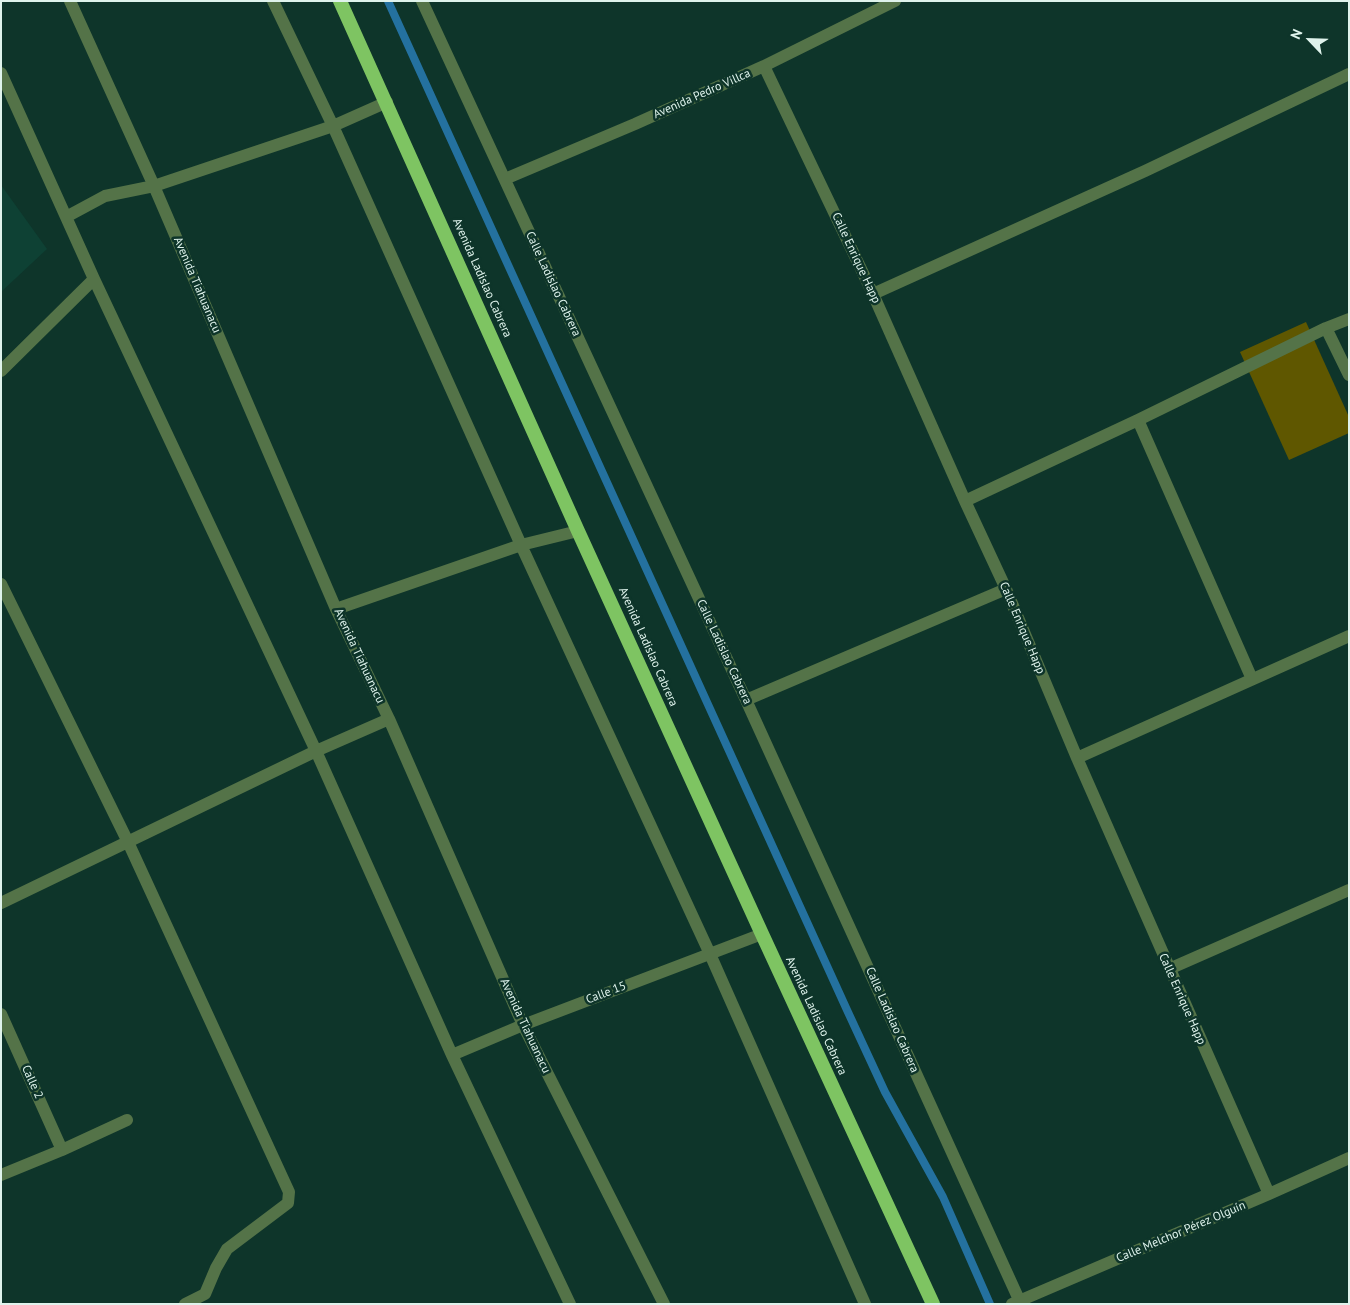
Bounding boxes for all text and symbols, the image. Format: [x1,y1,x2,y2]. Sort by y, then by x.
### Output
north arrow [1285,15,1335,65]
text: N [1286,26,1306,42]
street label: Avenida Pedro Villca [651,66,753,122]
street label: Calle Enrique Happ [829,210,883,306]
street label: Avenida Ladislao Cabrera [449,216,515,340]
street label: Calle Ladislao Cabrera [522,229,584,339]
street label: Avenida Tiahuanacu [170,235,224,335]
street label: Calle Enrique Happ [996,580,1048,676]
street label: Avenida Ladislao Cabrera [615,585,681,709]
street label: Calle Ladislao Cabrera [693,597,755,707]
street label: Avenida Tiahuanacu [331,606,387,706]
street label: Calle Enrique Happ [1155,951,1209,1047]
street label: Avenida Ladislao Cabrera [782,955,850,1077]
street label: Calle Ladislao Cabrera [862,965,922,1075]
street label: Avenida Tiahuanacu [497,976,553,1076]
street label: Calle 15 [584,979,628,1007]
street label: Calle 2 [18,1063,46,1101]
street label: Calle Melchor Pérez Olguín [1114,1198,1248,1266]

